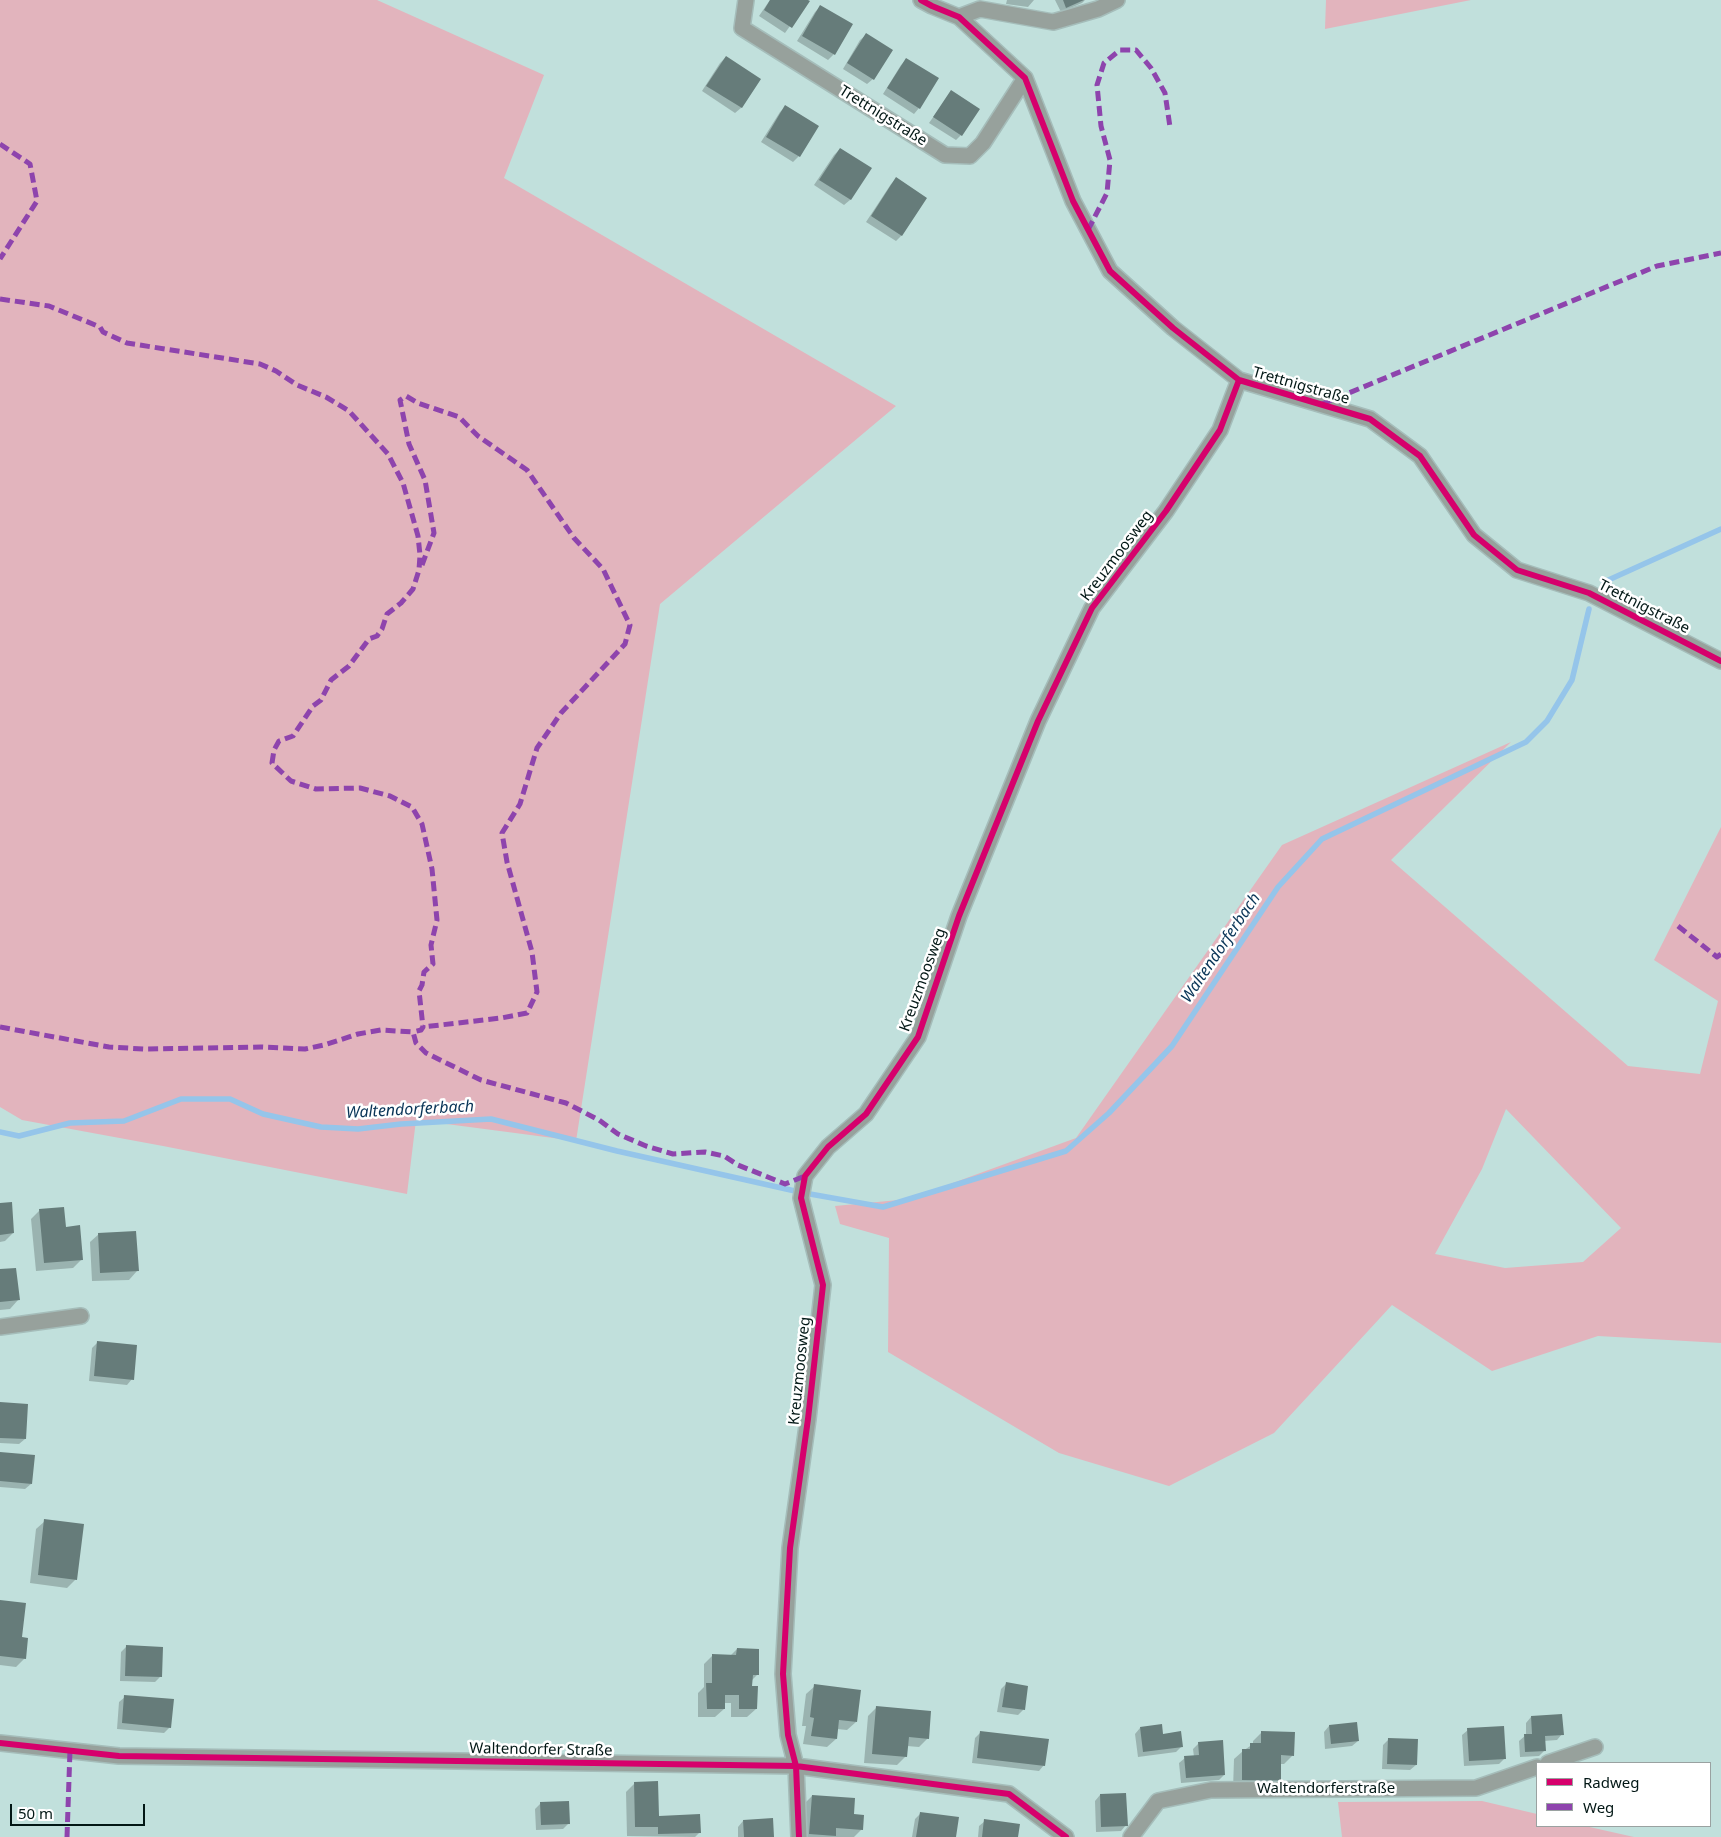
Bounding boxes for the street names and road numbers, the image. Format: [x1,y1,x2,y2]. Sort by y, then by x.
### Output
street label: Trettnigstraße [836,82,930,150]
street label: Trettnigstraße [1250,364,1352,408]
street label: Kreuzmoosweg [1077,507,1157,605]
street label: Trettnigstraße [1595,576,1693,638]
street label: Kreuzmoosweg [896,926,950,1034]
street label: Kreuzmoosweg [785,1316,815,1426]
street label: Waltendorfer Straße [469,1740,613,1760]
street label: Waltendorferstraße [1257,1780,1395,1798]

